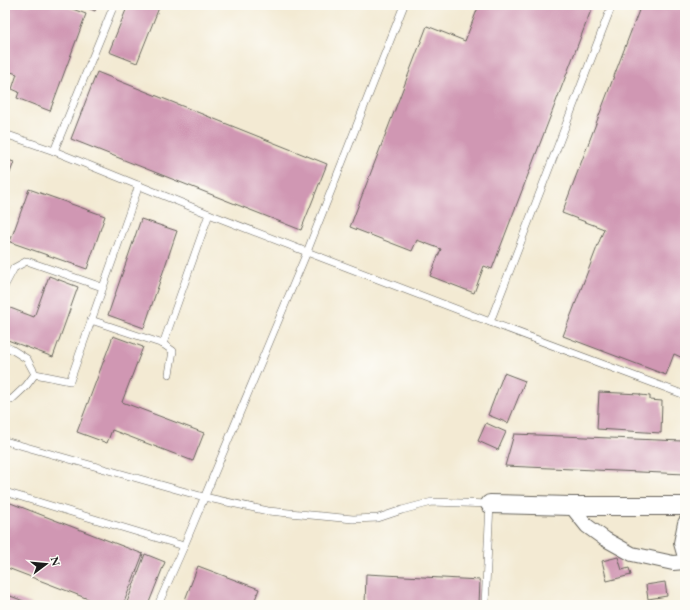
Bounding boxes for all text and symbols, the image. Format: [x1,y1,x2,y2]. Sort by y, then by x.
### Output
north arrow [26,544,66,584]
text: N [48,555,64,568]

